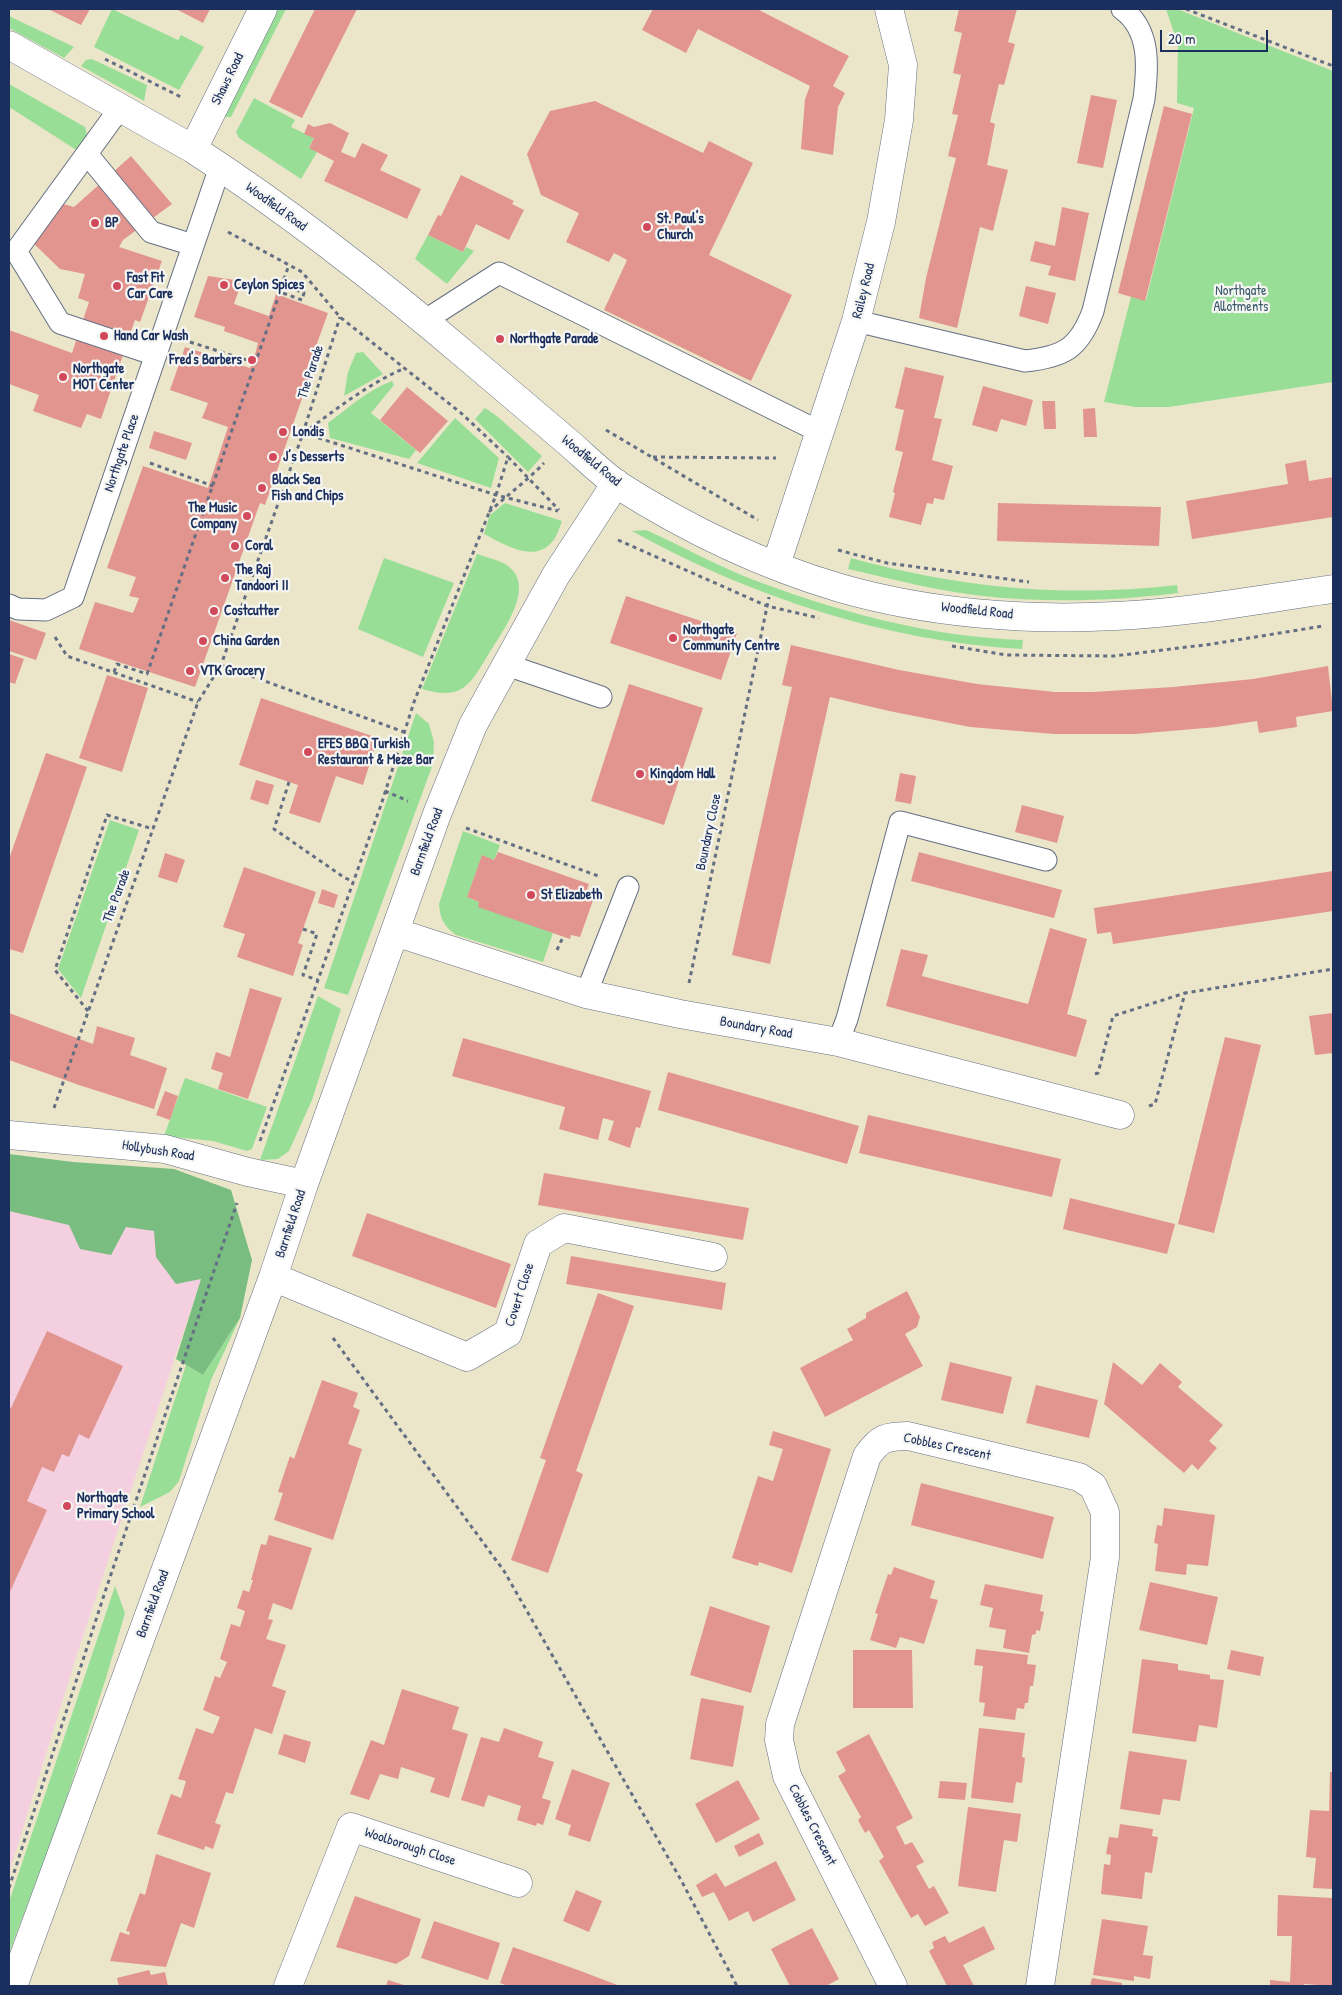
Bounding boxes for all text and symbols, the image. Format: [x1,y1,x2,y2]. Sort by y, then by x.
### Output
scale bar [1162,20,1270,52]
text: 20 m [1168,28,1195,49]
street label: Shaws Road [208,50,248,108]
street label: Woodfield Road [242,179,310,235]
place label: St. Paul's Church [657,211,704,243]
place label: BP [105,215,119,231]
marker: BP [89,217,101,229]
marker: St. Paul's Church [641,221,653,233]
street label: Railey Road [849,262,879,320]
place label: Fast Fit Car Care [127,270,173,302]
place label: Ceylon Spices [234,277,304,293]
marker: Ceylon Spices [218,279,230,291]
marker: Fast Fit Car Care [111,280,123,292]
park label: Northgate Allotments [1214,283,1268,316]
place label: Hand Car Wash [114,328,188,344]
marker: Hand Car Wash [98,330,110,342]
place label: Northgate Parade [510,331,599,347]
marker: Northgate Parade [494,333,506,345]
street label: The Parade [294,343,328,401]
place label: Fred's Barbers [169,352,242,368]
marker: Fred's Barbers [246,354,258,366]
place label: Northgate MOT Center [73,361,134,394]
marker: Northgate MOT Center [57,371,69,383]
street label: Northgate Place [101,412,143,494]
place label: Londis [293,424,324,440]
marker: Londis [277,426,289,438]
street label: Woodfield Road [558,432,624,490]
place label: J’s Desserts [283,449,344,465]
marker: J’s Desserts [267,451,279,463]
place label: Black Sea Fish and Chips [272,472,343,504]
marker: Black Sea Fish and Chips [256,482,268,494]
place label: The Music Company [188,500,237,532]
marker: The Music Company [241,510,253,522]
place label: Coral [245,538,273,554]
marker: Coral [229,540,241,552]
place label: The Raj Tandoori II [235,562,288,594]
marker: The Raj Tandoori II [219,572,231,584]
street label: Woodfield Road [940,599,1014,623]
place label: Costcutter [224,603,279,619]
marker: Costcutter [208,605,220,617]
place label: Northgate Community Centre [683,622,780,654]
marker: Northgate Community Centre [667,632,679,644]
place label: China Garden [213,633,280,649]
marker: China Garden [197,635,209,647]
place label: VTK Grocery [200,663,265,679]
marker: VTK Grocery [184,665,196,677]
place label: EFES BBQ Turkish Restaurant & Meze Bar [318,736,434,769]
marker: EFES BBQ Turkish Restaurant & Meze Bar [302,746,314,758]
place label: Kingdom Hall [650,766,715,782]
marker: Kingdom Hall [634,768,646,780]
street label: Boundary Close [693,792,725,872]
street label: Barnfield Road [407,806,447,878]
street label: The Parade [100,867,134,925]
place label: St Elizabeth [541,887,602,903]
marker: St Elizabeth [525,889,537,901]
street label: Boundary Road [719,1013,793,1043]
street label: Hollybush Road [121,1137,195,1165]
street label: Barnfield Road [272,1188,310,1260]
street label: Covert Close [502,1261,538,1329]
street label: Cobbles Crescent [902,1430,992,1464]
place label: Northgate Primary School [77,1490,155,1522]
marker: Northgate Primary School [61,1500,73,1512]
street label: Barnfield Road [133,1568,173,1640]
street label: Cobbles Crescent [784,1782,840,1868]
street label: Woolborough Close [362,1824,458,1870]

